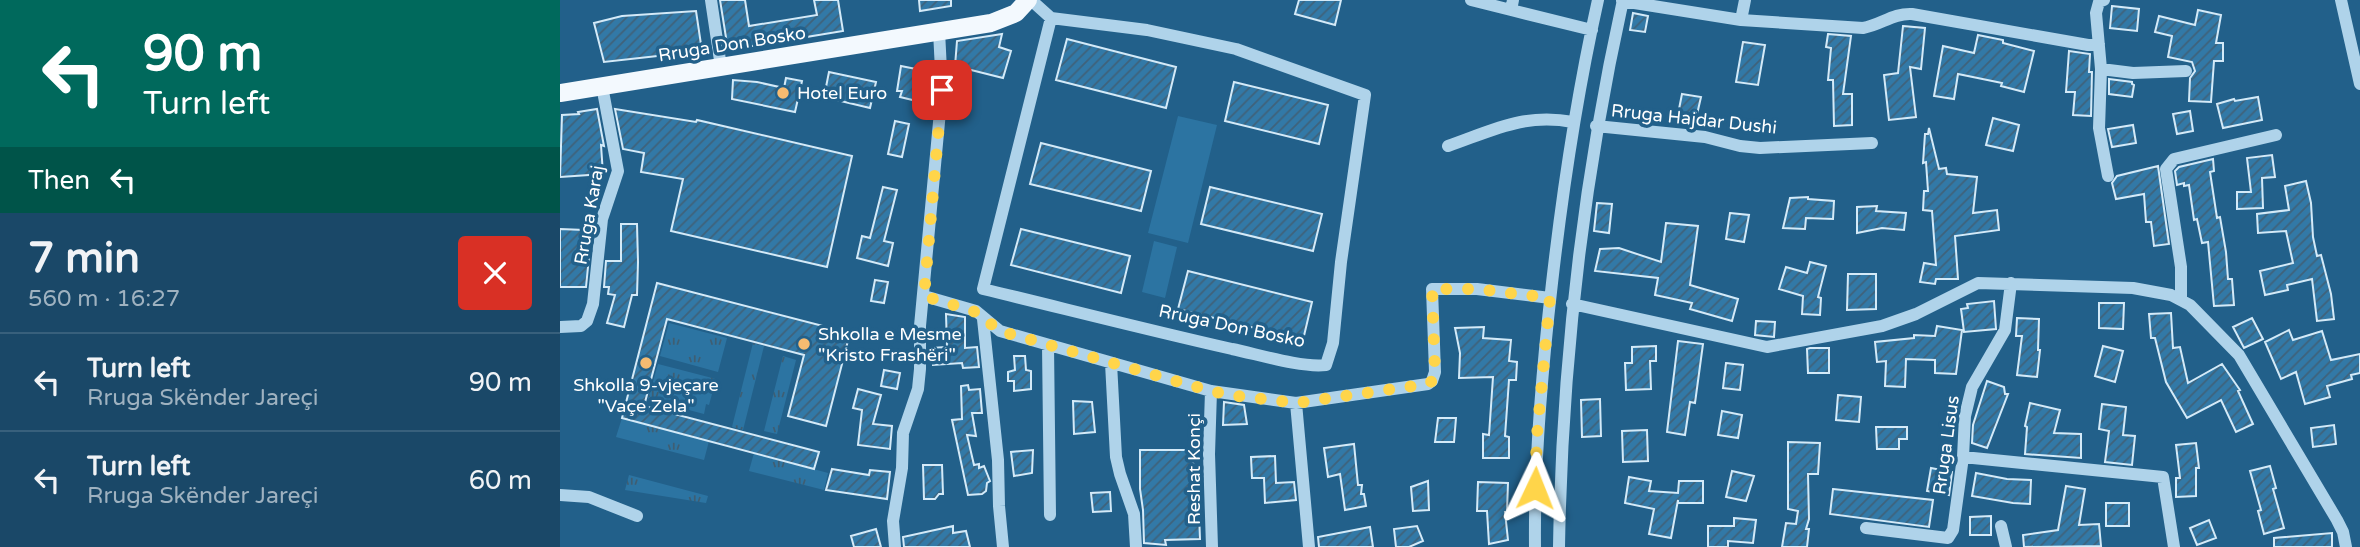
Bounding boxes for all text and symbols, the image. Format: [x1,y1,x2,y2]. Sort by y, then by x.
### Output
street label: Rruga Don Bosko [657,21,807,67]
text: 90 m [143,25,262,84]
icon: left [28,28,119,119]
pin [912,60,972,120]
icon: arrive [923,71,961,109]
place label: Hotel Euro [797,82,887,104]
text: Turn left [143,85,270,123]
marker: Hotel Euro [775,85,791,101]
street label: Rruga Hajdar Dushi [1610,99,1778,139]
icon: left [104,161,142,199]
street label: Rruga Karaj [569,164,609,266]
text: Then [28,165,90,196]
text: 7 min [28,233,140,284]
button: close [458,236,532,310]
text: 560 m · 16:27 [28,285,180,313]
street label: Rruga Don Bosko [1157,300,1307,352]
place label: Shkolla e Mesme "Kristo Frashëri" [818,323,962,366]
marker: Shkolla e Mesme "Kristo Frashëri" [796,336,812,352]
text: Turn left [87,353,190,384]
marker: Shkolla 9-vjeçare "Vaçe Zela" [638,355,654,371]
icon: left [28,363,66,401]
text: 90 m [469,367,532,398]
place label: Shkolla 9-vjeçare "Vaçe Zela" [573,374,719,417]
text: Rruga Skënder Jareçi [87,384,318,412]
street label: Rruga Lisus [1928,394,1964,496]
street label: Reshat Konçi [1183,413,1205,525]
text: Turn left [87,451,190,482]
position arrow [1498,451,1572,525]
icon: left [28,461,66,499]
text: 60 m [469,465,532,496]
text: Rruga Skënder Jareçi [87,482,318,510]

